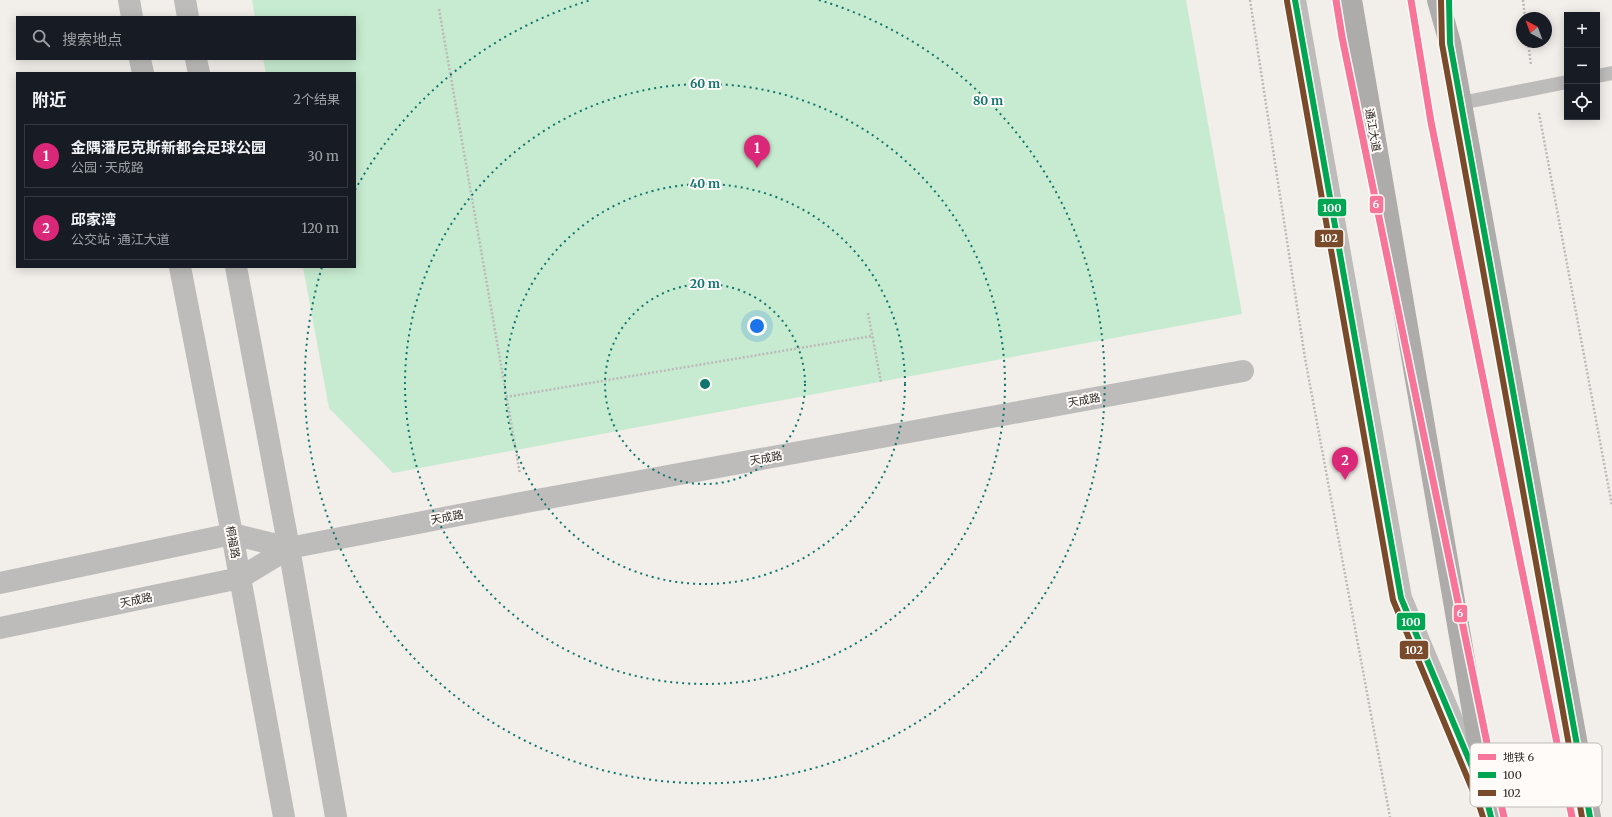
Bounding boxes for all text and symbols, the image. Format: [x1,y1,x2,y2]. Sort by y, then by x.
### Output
north arrow [1516,12,1552,48]
map controls [1564,12,1600,120]
button: + [1564,12,1600,48]
search box [16,16,356,60]
icon: search [30,27,52,49]
text: 搜索地点 [62,30,122,49]
button: − [1564,48,1600,84]
text: 60 m [690,76,720,91]
button: locate [1564,84,1600,120]
text: 附近 [32,89,66,111]
text: 2个结果 [293,91,340,108]
text: 80 m [973,93,1003,108]
street label: 通江大道 [1362,107,1384,153]
pin: 1 [744,135,770,168]
text: 金隅潘尼克斯新都会足球公园 [71,138,266,157]
text: 1 [43,148,49,165]
text: 30 m [307,148,339,165]
text: 公园 · 天成路 [71,159,144,176]
text: 40 m [690,176,720,191]
line badge: 6 [1369,195,1384,214]
text: 6 [1373,197,1380,211]
line badge: 100 [1317,198,1347,217]
text: 100 [1322,201,1342,215]
text: 邱家湾 [71,210,116,229]
text: 2 [42,220,50,237]
text: 120 m [301,220,339,237]
line badge: 102 [1314,229,1344,248]
text: 公交站 · 通江大道 [71,231,170,248]
text: 102 [1320,231,1339,245]
text: 20 m [690,276,720,291]
your location [747,316,767,336]
centre of rings [698,377,712,391]
street label: 天成路 [1067,390,1101,410]
pin: 2 [1332,447,1358,480]
street label: 天成路 [749,448,783,468]
street label: 天成路 [429,507,465,527]
street label: 桐福路 [223,524,243,560]
street label: 天成路 [118,590,154,610]
line badge: 6 [1453,604,1468,623]
text: 6 [1457,606,1464,620]
line badge: 100 [1396,612,1426,631]
text: 100 [1401,615,1421,629]
line badge: 102 [1399,640,1429,660]
text: 102 [1405,643,1424,657]
legend [1470,743,1602,807]
text: 地铁 6 [1503,750,1535,764]
text: 100 [1503,768,1522,782]
text: 102 [1503,786,1521,800]

